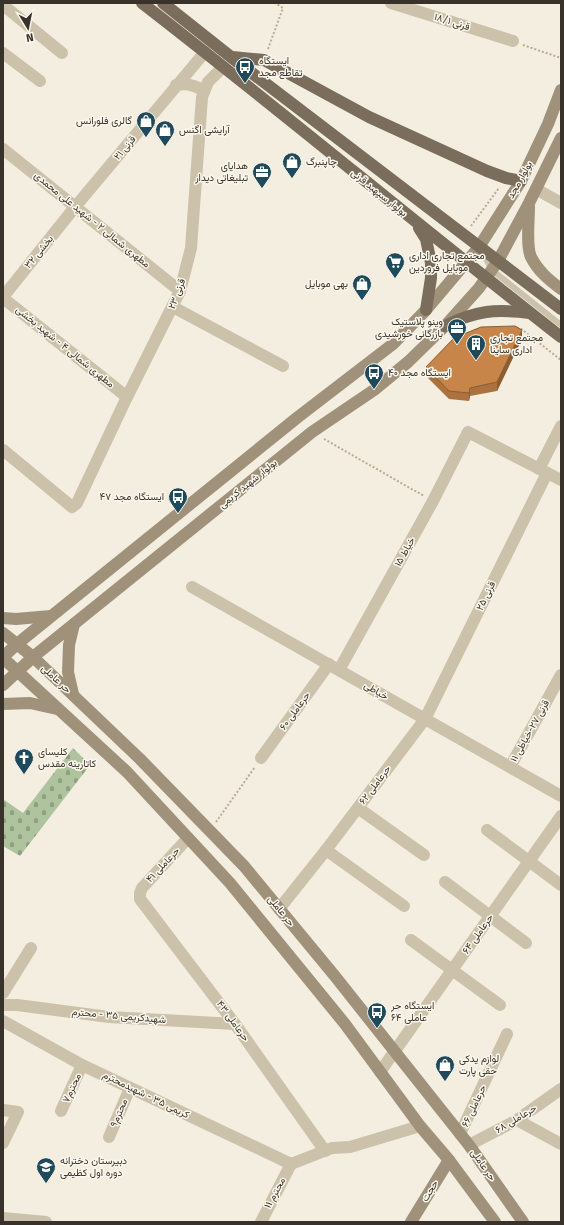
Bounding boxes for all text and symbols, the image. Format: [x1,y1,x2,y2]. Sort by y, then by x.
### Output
north arrow [8,8,48,48]
street label: قرنی ۱۸/۱ [433,11,472,33]
text: N [25,30,34,44]
place label: ایستگاه تقاطع مجد [259,55,303,79]
bus stop icon: ایستگاه تقاطع مجد [234,56,256,84]
shop icon: گالری فلورانس [135,110,157,138]
place label: گالری فلورانس [76,115,133,127]
shop icon: آرایشی اگنس [154,119,176,147]
place label: آرایشی اگنس [179,124,230,136]
street label: قرنی ۲۱ [111,133,139,163]
shop icon: چاپنبرگ [281,151,303,179]
place label: چاپنبرگ [306,156,337,169]
street label: بولوار مجد [505,159,535,201]
place label: هدایای تبلیغاتی دیدار [194,160,248,184]
office icon: هدایای تبلیغاتی دیدار [251,161,273,189]
street label: بولوار سپهبد قرنی [348,167,409,220]
street label: مطهری شمالی ۲ - شهید علی محمدی [32,169,152,271]
street label: بخشی ۳۲ [22,233,56,271]
place label: مجتمع تجاری اداری موبایل فروردین [409,250,485,274]
supermarket icon: مجتمع تجاری اداری موبایل فروردین [384,251,406,279]
shop icon: بهی موبایل [351,273,373,301]
street label: قرنی ۲۳ [166,277,188,311]
place label: بهی موبایل [305,278,348,290]
street label: مطهری شمالی ۴ - شهید بخشی [13,304,117,390]
place label: وینو پلاستیک بازرگانی خورشیدی [375,316,443,340]
office icon: وینو پلاستیک بازرگانی خورشیدی [446,317,468,345]
place label: مجتمع تجاری اداری ساینا [490,332,543,356]
building icon: مجتمع تجاری اداری ساینا [465,333,487,361]
bus stop icon: ایستگاه مجد ۴۰ [363,362,385,390]
place label: ایستگاه مجد ۴۰ [388,367,451,379]
street label: بولوار شهید کریمی [216,457,280,511]
bus stop icon: ایستگاه مجد ۴۷ [167,486,189,514]
place label: ایستگاه مجد ۴۷ [100,491,164,503]
street label: خیاط ۱۵ [392,535,418,569]
street label: قرنی ۲۵ [474,579,498,613]
street label: حر عاملی [39,662,73,696]
street label: خیاطی [362,679,390,703]
street label: حرعاملی ۶۰ [277,689,313,732]
street label: قرنی ۲۷-خیاطی ۱۱ [508,697,552,764]
place label: کلیسای کاتارینه مقدس [38,746,97,770]
church icon: کلیسای کاتارینه مقدس [13,747,35,775]
street label: حرعاملی ۶۲ [357,763,394,807]
street label: حرعاملی ۴۱ [144,845,183,885]
street label: حر عاملی [265,893,297,929]
street label: حرعاملی ۶۴ [460,912,496,956]
street label: حرعاملی ۴۳ [214,998,252,1044]
place label: ایستگاه حر عاملی ۶۴ [390,1000,434,1024]
bus stop icon: ایستگاه حر عاملی ۶۴ [366,1001,388,1029]
street label: شهیدکریمی ۳۵ - محترم [71,1006,167,1026]
place label: لوازم یدکی حقی پارت [459,1053,499,1078]
shop icon: لوازم یدکی حقی پارت [434,1054,456,1082]
street label: کریمی ۳۵ - شهیدمحترم [101,1069,192,1121]
street label: محترم۷ [60,1072,84,1104]
street label: حرعاملی ۶۶ [459,1083,489,1129]
street label: محترم۹ [108,1097,130,1129]
street label: حرعاملی ۶۸ [493,1102,539,1136]
street label: حر عاملی [468,1147,498,1183]
place label: دبیرستان دخترانه دوره اول کظیمی [60,1155,127,1179]
school or university icon: دبیرستان دخترانه دوره اول کظیمی [35,1156,57,1184]
street label: محترم ۱۱ [262,1176,288,1210]
street label: حجت [419,1178,441,1204]

